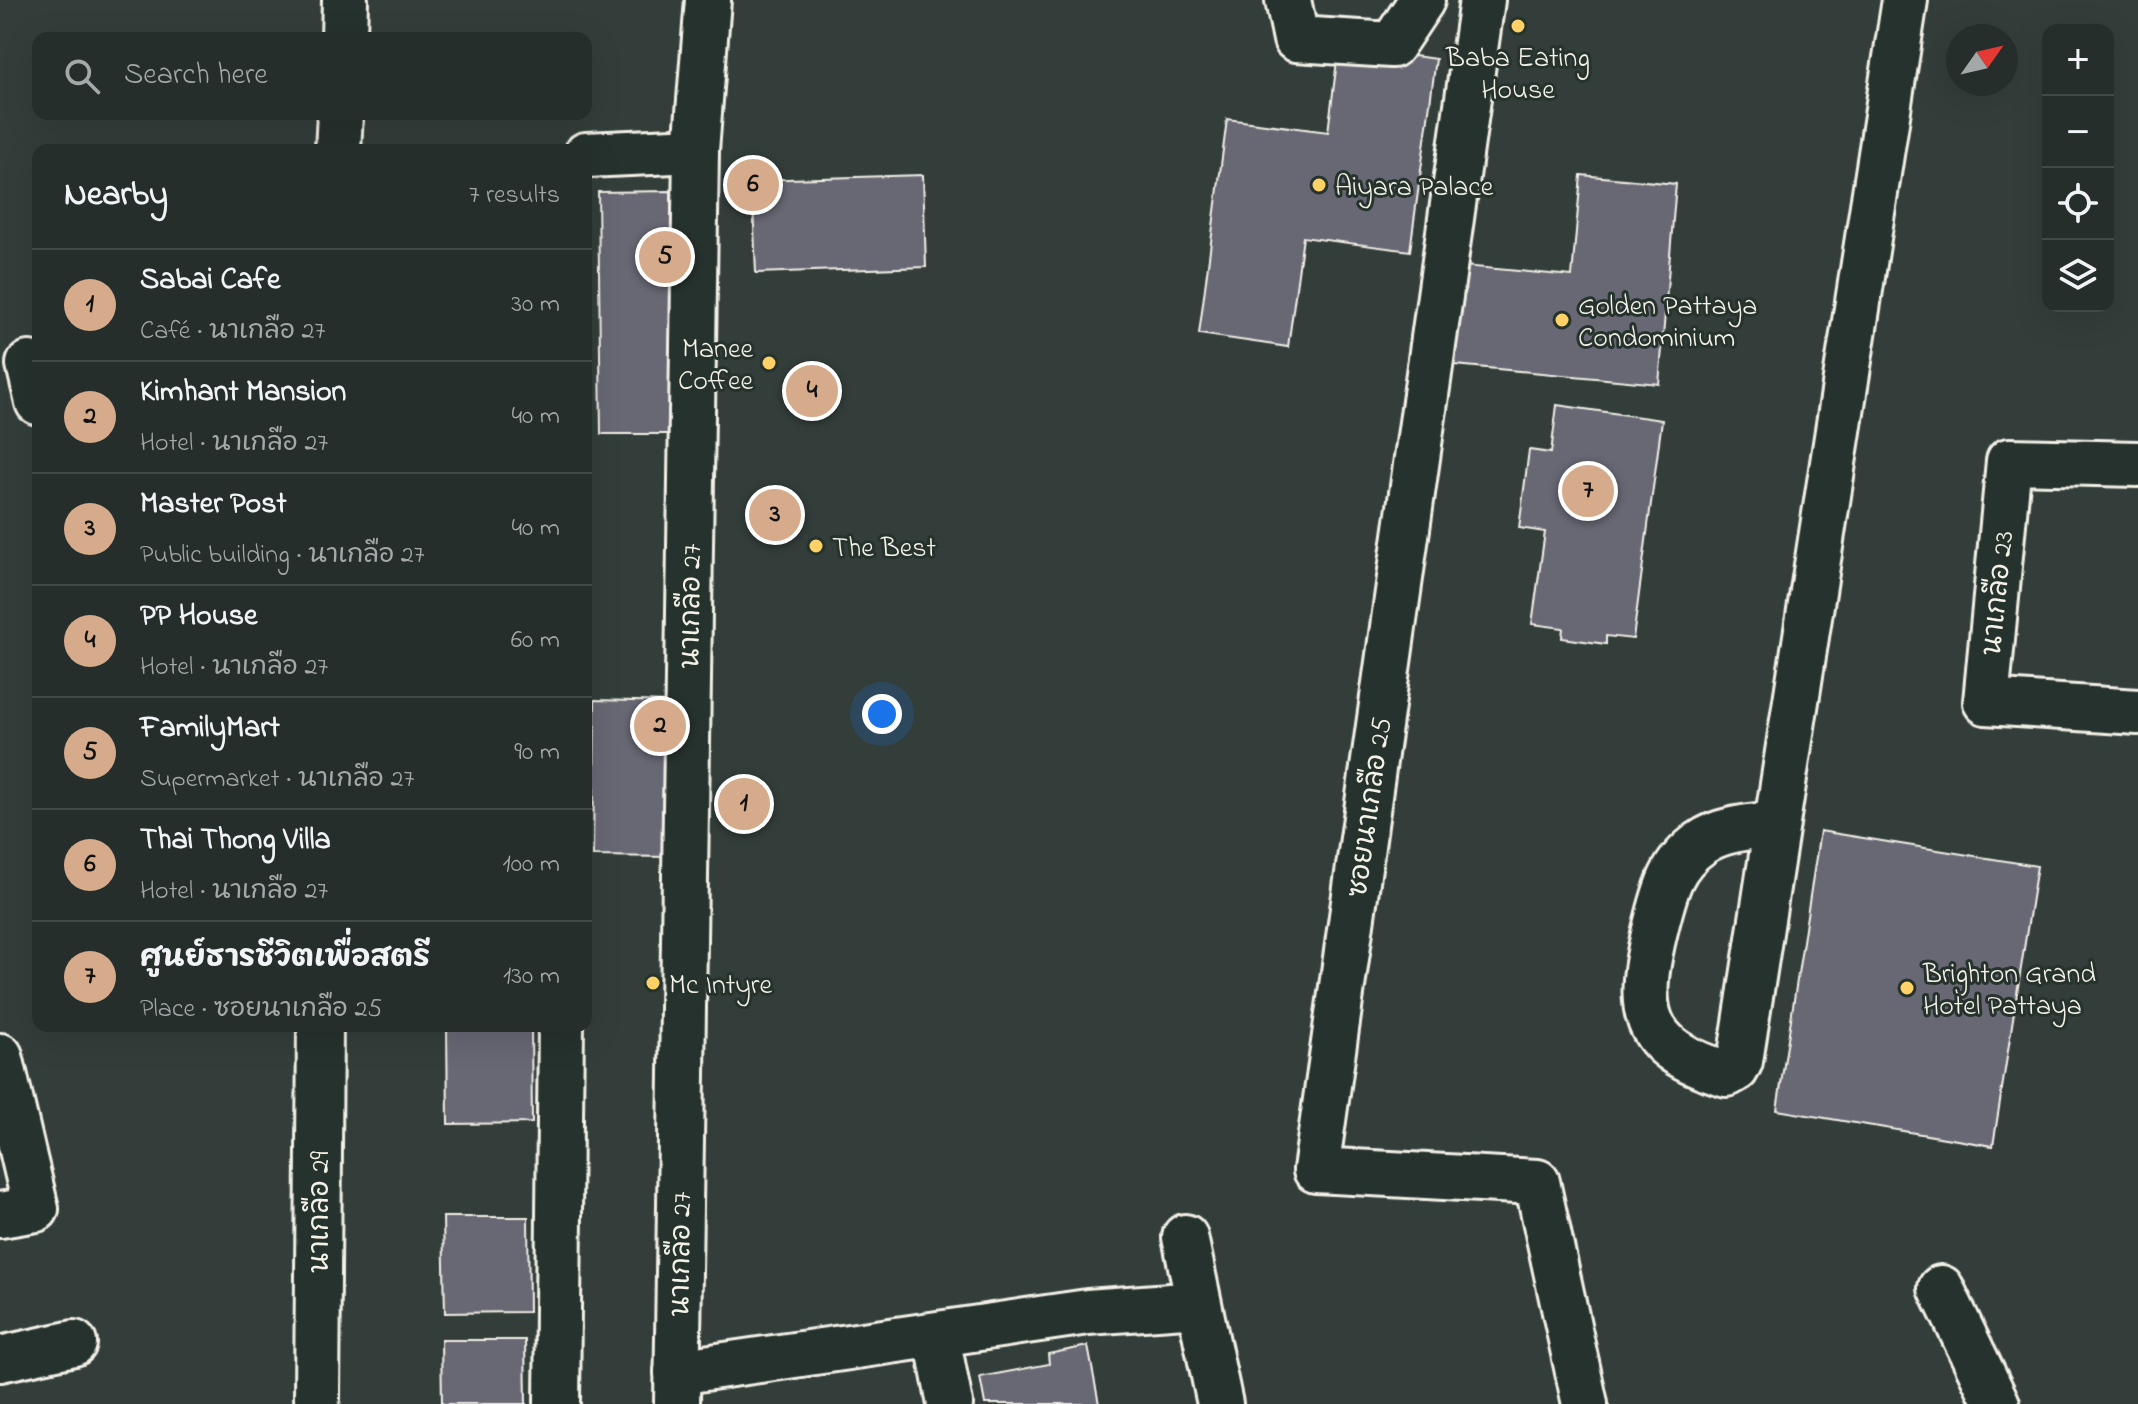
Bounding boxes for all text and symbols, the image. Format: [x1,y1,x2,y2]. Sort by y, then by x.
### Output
marker: Baba Eating House [1509,17,1527,35]
north arrow [1946,24,2018,96]
map controls [2042,24,2114,312]
button: + [2042,24,2114,96]
search box [32,32,592,120]
place label: Baba Eating House [1445,39,1590,112]
icon: search [60,54,104,98]
text: Search here [124,54,268,98]
button: − [2042,96,2114,168]
pin: 6 [727,155,779,215]
place label: Aiyara Palace [1335,168,1494,209]
button: locate [2042,168,2114,240]
text: Nearby [64,171,168,221]
marker: Aiyara Palace [1310,176,1328,194]
text: 7 results [469,177,560,215]
pin: 5 [639,227,691,287]
button: layers [2042,240,2114,312]
text: Sabai Cafe [140,259,280,303]
text: 1 [86,286,94,324]
text: 30 m [511,286,560,324]
place label: Golden Pattaya Condominium [1578,287,1757,360]
marker: Golden Pattaya Condominium [1553,311,1571,329]
text: Café · นาเกลือ 27 [140,313,325,351]
place label: Manee Coffee [678,330,753,403]
marker: Manee Coffee [760,354,778,372]
pin: 4 [786,361,838,421]
text: Kimhant Mansion [140,371,346,415]
text: 2 [84,398,96,436]
text: 40 m [511,398,560,436]
text: Hotel · นาเกลือ 27 [140,425,328,463]
pin: 7 [1562,461,1614,521]
text: Master Post [140,483,287,527]
pin: 3 [749,485,801,545]
text: 3 [85,510,95,548]
text: 40 m [511,510,560,548]
place label: The Best [832,529,936,570]
street label: นาเกลือ 23 [1972,529,2026,658]
text: Public building · นาเกลือ 27 [140,537,424,575]
marker: The Best [807,537,825,555]
street label: นาเกลือ 27 [670,543,714,669]
text: PP House [140,595,257,639]
text: 4 [85,622,95,660]
text: 60 m [511,622,560,660]
text: Hotel · นาเกลือ 27 [140,649,328,687]
your location [862,694,902,734]
pin: 2 [634,696,686,756]
text: FamilyMart [140,707,280,751]
street label: ซอยนาเกลือ 25 [1338,715,1404,900]
text: 5 [83,734,97,772]
text: 90 m [514,734,560,772]
text: Supermarket · นาเกลือ 27 [140,761,414,799]
pin: 1 [718,774,770,834]
text: Thai Thong Villa [140,819,331,863]
text: 6 [84,846,96,884]
text: 100 m [503,846,560,884]
text: Hotel · นาเกลือ 27 [140,873,328,911]
text: ศูนย์ธารชีวิตเพื่อสตรี [140,937,430,981]
place label: Brighton Grand Hotel Pattaya [1922,955,2096,1028]
text: 7 [85,958,95,996]
text: 130 m [503,958,560,996]
place label: Mc Intyre [669,966,772,1007]
marker: Mc Intyre [644,974,662,992]
marker: Brighton Grand Hotel Pattaya [1898,979,1916,997]
text: Place · ซอยนาเกลือ 25 [140,991,382,1029]
street label: นาเกลือ 29 [300,1150,342,1273]
street label: นาเกลือ 27 [660,1191,704,1317]

